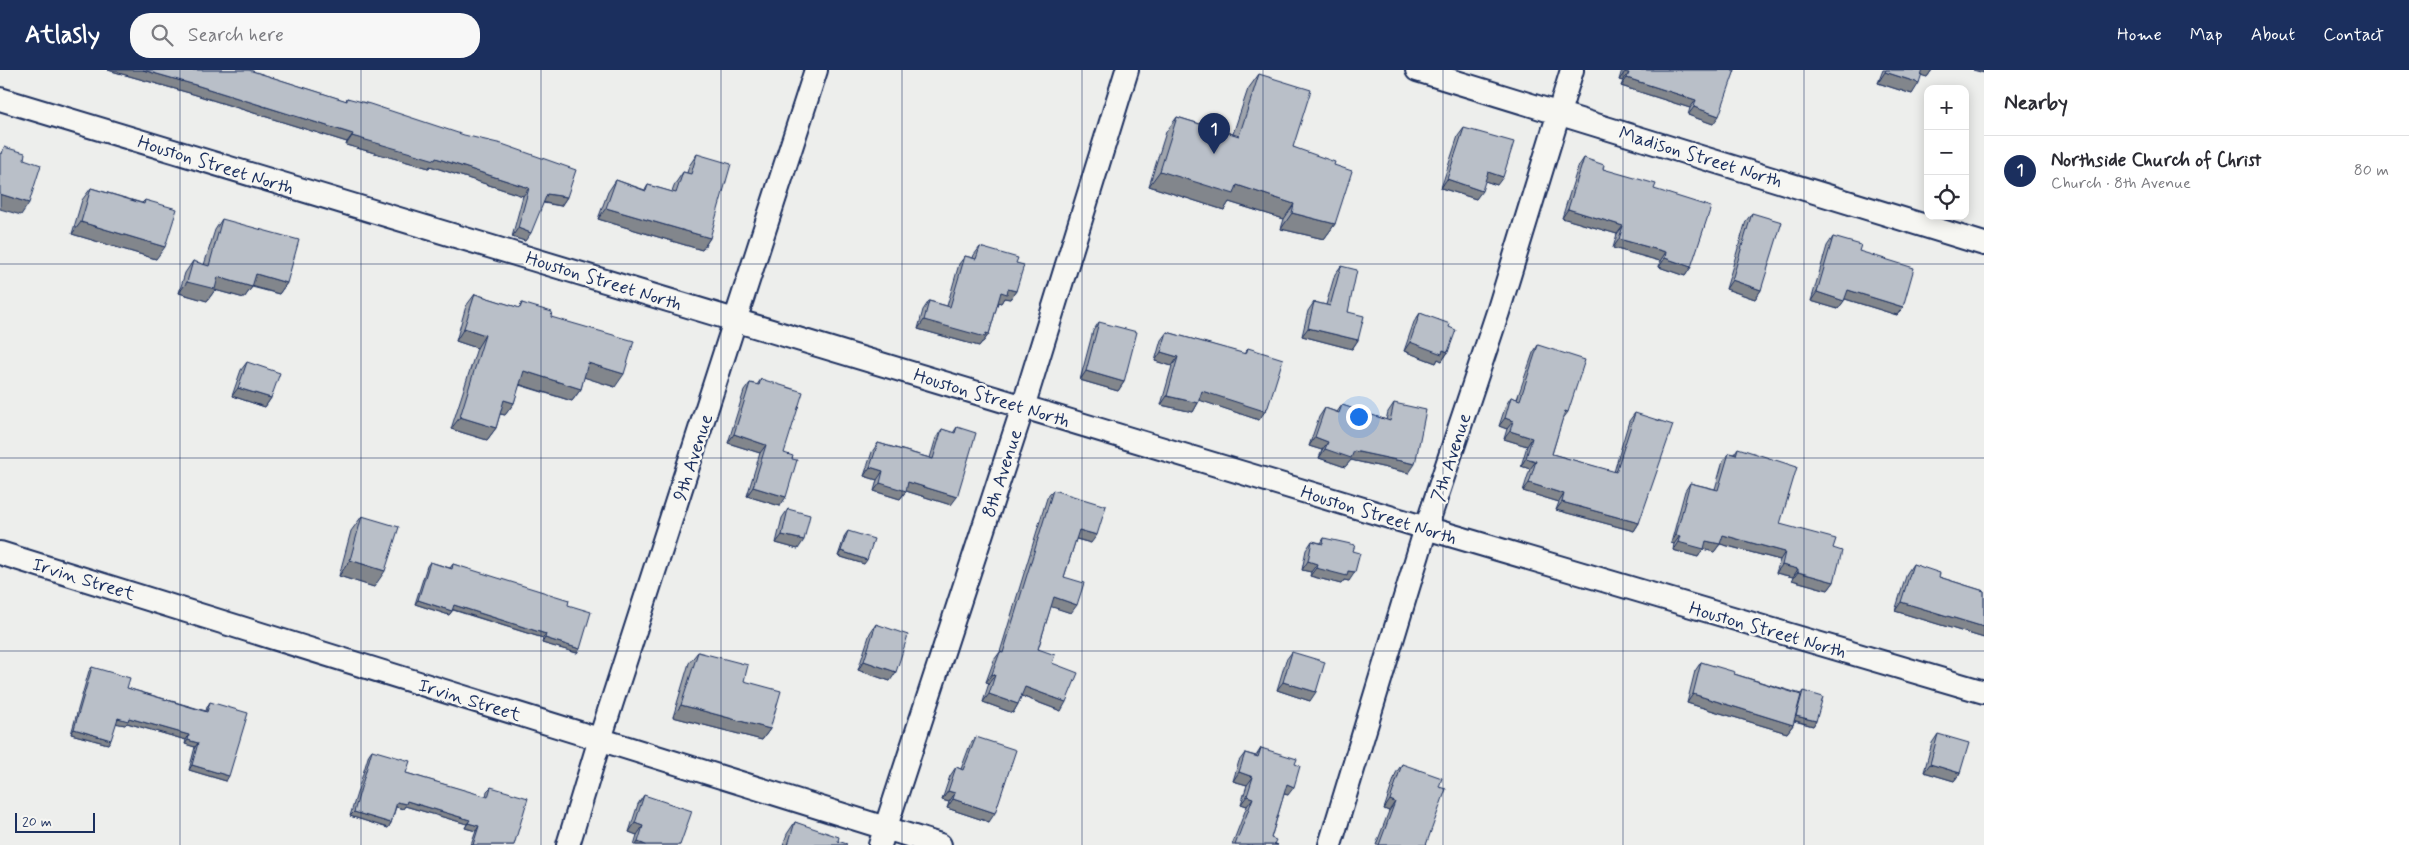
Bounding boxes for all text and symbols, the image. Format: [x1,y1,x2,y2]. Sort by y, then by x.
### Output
search box [130,13,480,58]
text: Atlasly [25,20,100,51]
icon: search [148,21,176,49]
text: Search here [188,23,284,48]
text: Home [2117,23,2162,47]
text: Map [2190,23,2223,47]
text: About [2251,23,2295,47]
text: Contact [2323,23,2384,47]
map controls [1924,85,1969,220]
button: + [1924,85,1969,130]
text: Nearby [2004,89,2068,117]
pin: 1 [1198,113,1230,154]
street label: Madison Street North [1616,121,1785,194]
street label: Houston Street North [134,130,297,201]
button: − [1924,130,1969,175]
text: Northside Church of Christ [2051,148,2261,173]
text: 1 [2016,160,2024,181]
text: 80 m [2354,160,2389,181]
text: Church · 8th Avenue [2051,173,2191,194]
button: locate [1924,175,1969,220]
street label: Houston Street North [522,246,685,317]
street label: Houston Street North [910,363,1073,434]
your location [1346,404,1372,430]
street label: 7th Avenue [1425,410,1478,505]
street label: 9th Avenue [668,411,719,504]
street label: 8th Avenue [976,426,1028,521]
street label: Houston Street North [1297,480,1460,551]
street label: Irvin Street [29,552,138,607]
street label: Houston Street North [1686,596,1849,665]
street label: Irvin Street [415,673,524,728]
scale bar [15,810,95,833]
text: 20 m [22,813,52,831]

